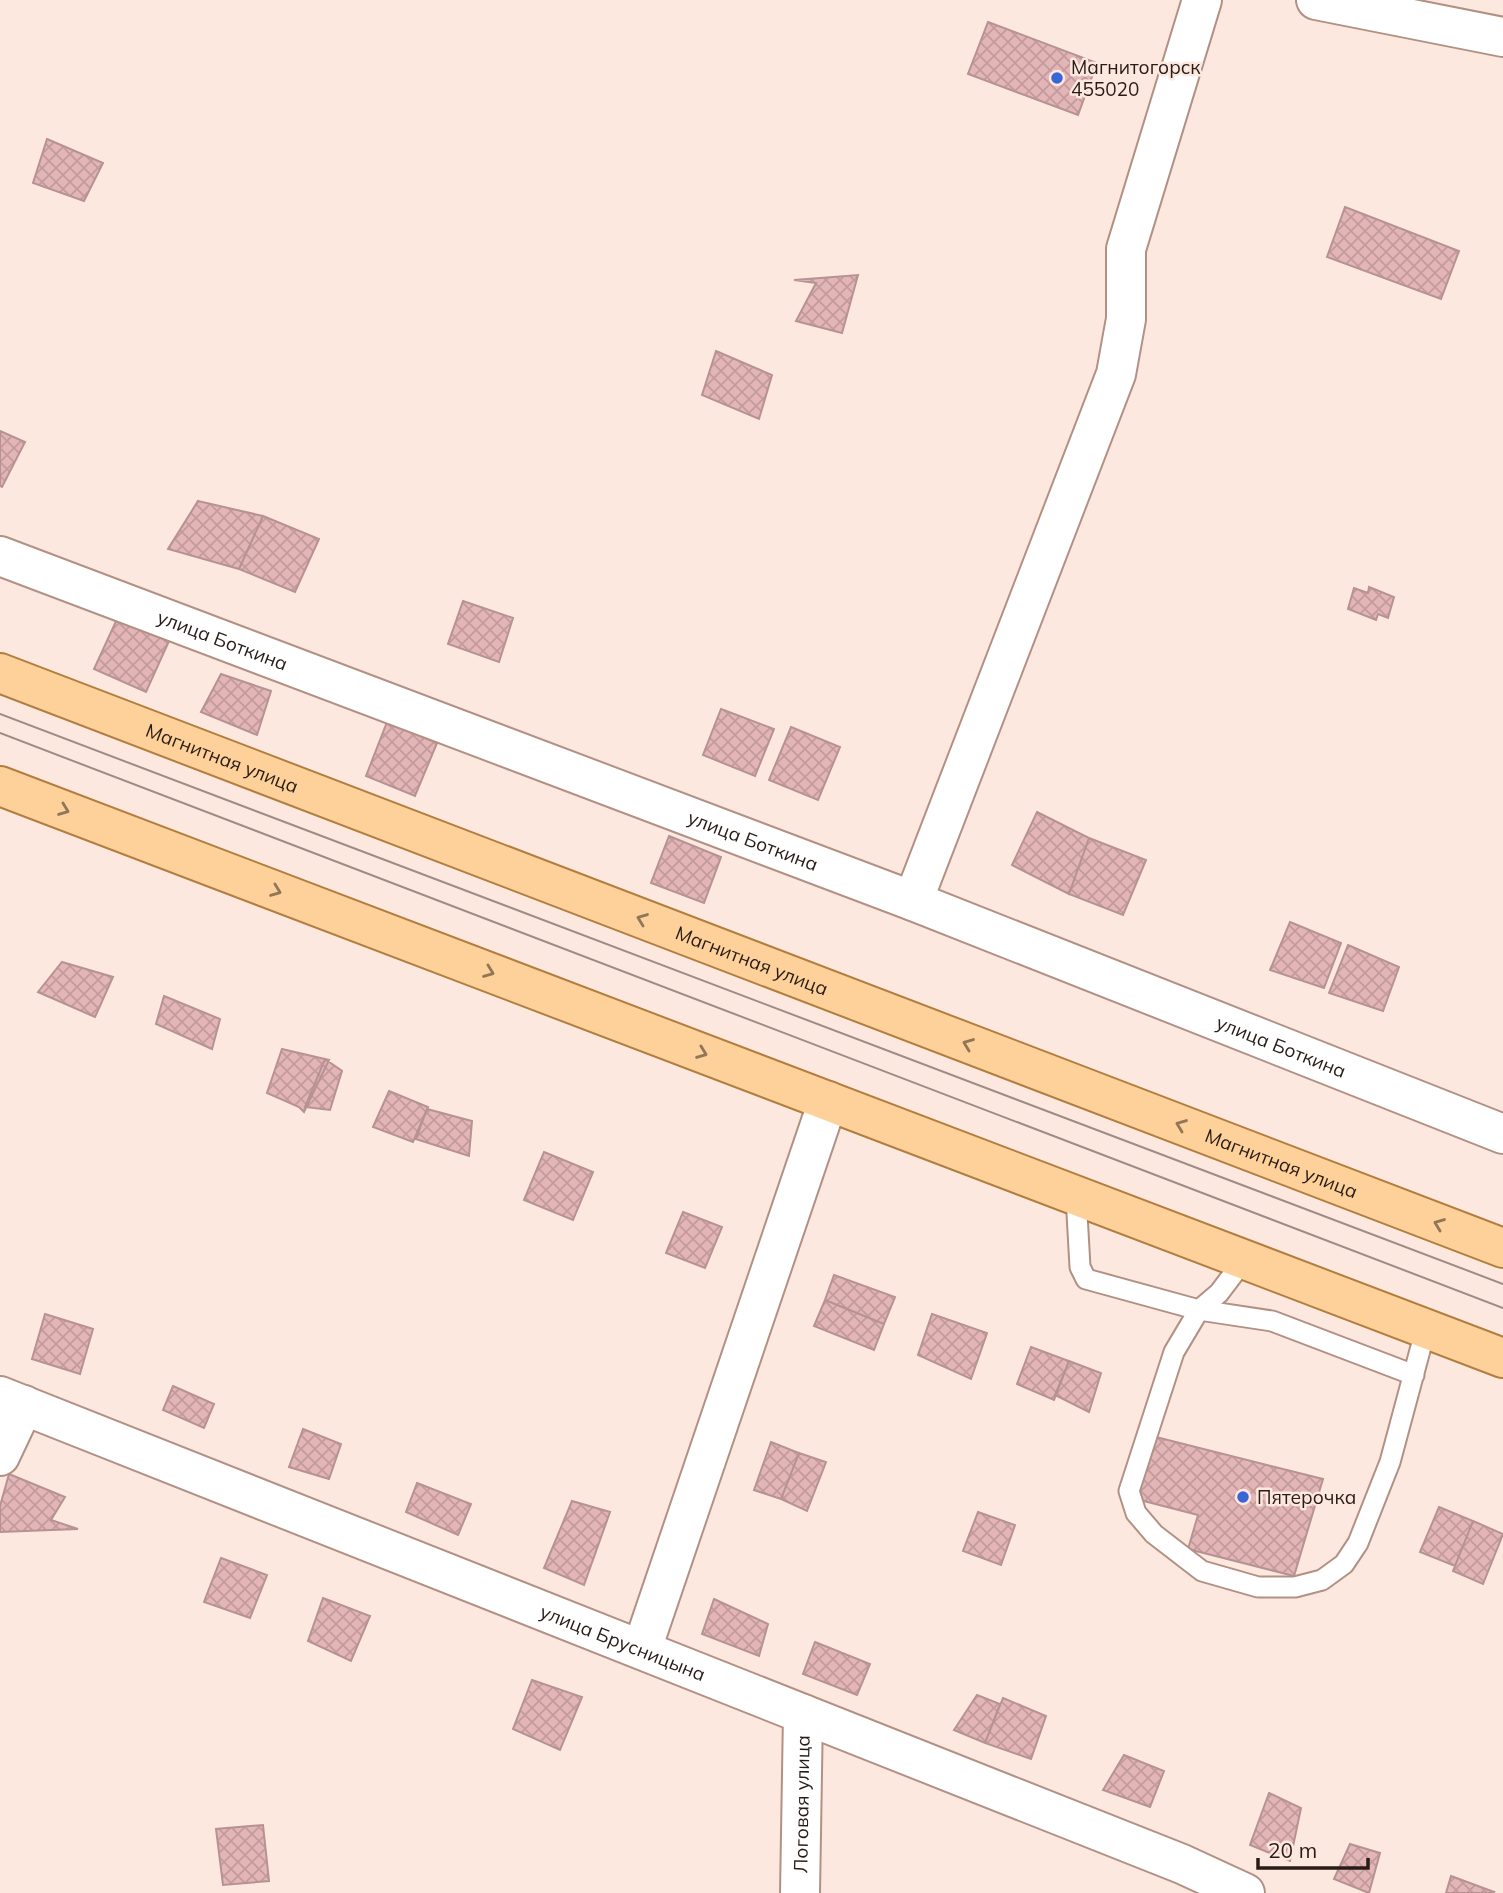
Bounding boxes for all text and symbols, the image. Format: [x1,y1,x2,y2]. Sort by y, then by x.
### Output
place label: Магнитогорск 455020 [1071,55,1201,101]
marker: Магнитогорск 455020 [1049,70,1065,86]
street label: улица Боткина [154,605,291,676]
street label: Магнитная улица [143,718,302,798]
one-way arrow [57,802,69,816]
street label: улица Боткина [684,805,822,876]
one-way arrow [270,883,282,897]
one-way arrow [636,913,648,927]
street label: Магнитная улица [672,921,832,1001]
one-way arrow [483,964,495,978]
street label: улица Боткина [1213,1010,1350,1083]
one-way arrow [963,1038,975,1052]
one-way arrow [695,1044,707,1058]
one-way arrow [1176,1119,1188,1133]
street label: Магнитная улица [1202,1123,1361,1203]
one-way arrow [1434,1218,1446,1232]
place label: Пятерочка [1257,1485,1356,1509]
marker: Пятерочка [1235,1489,1251,1505]
street label: улица Брусницына [537,1599,709,1686]
street label: Логовая улица [788,1735,815,1873]
scale bar [1258,1826,1368,1870]
text: 20 m [1268,1837,1317,1863]

